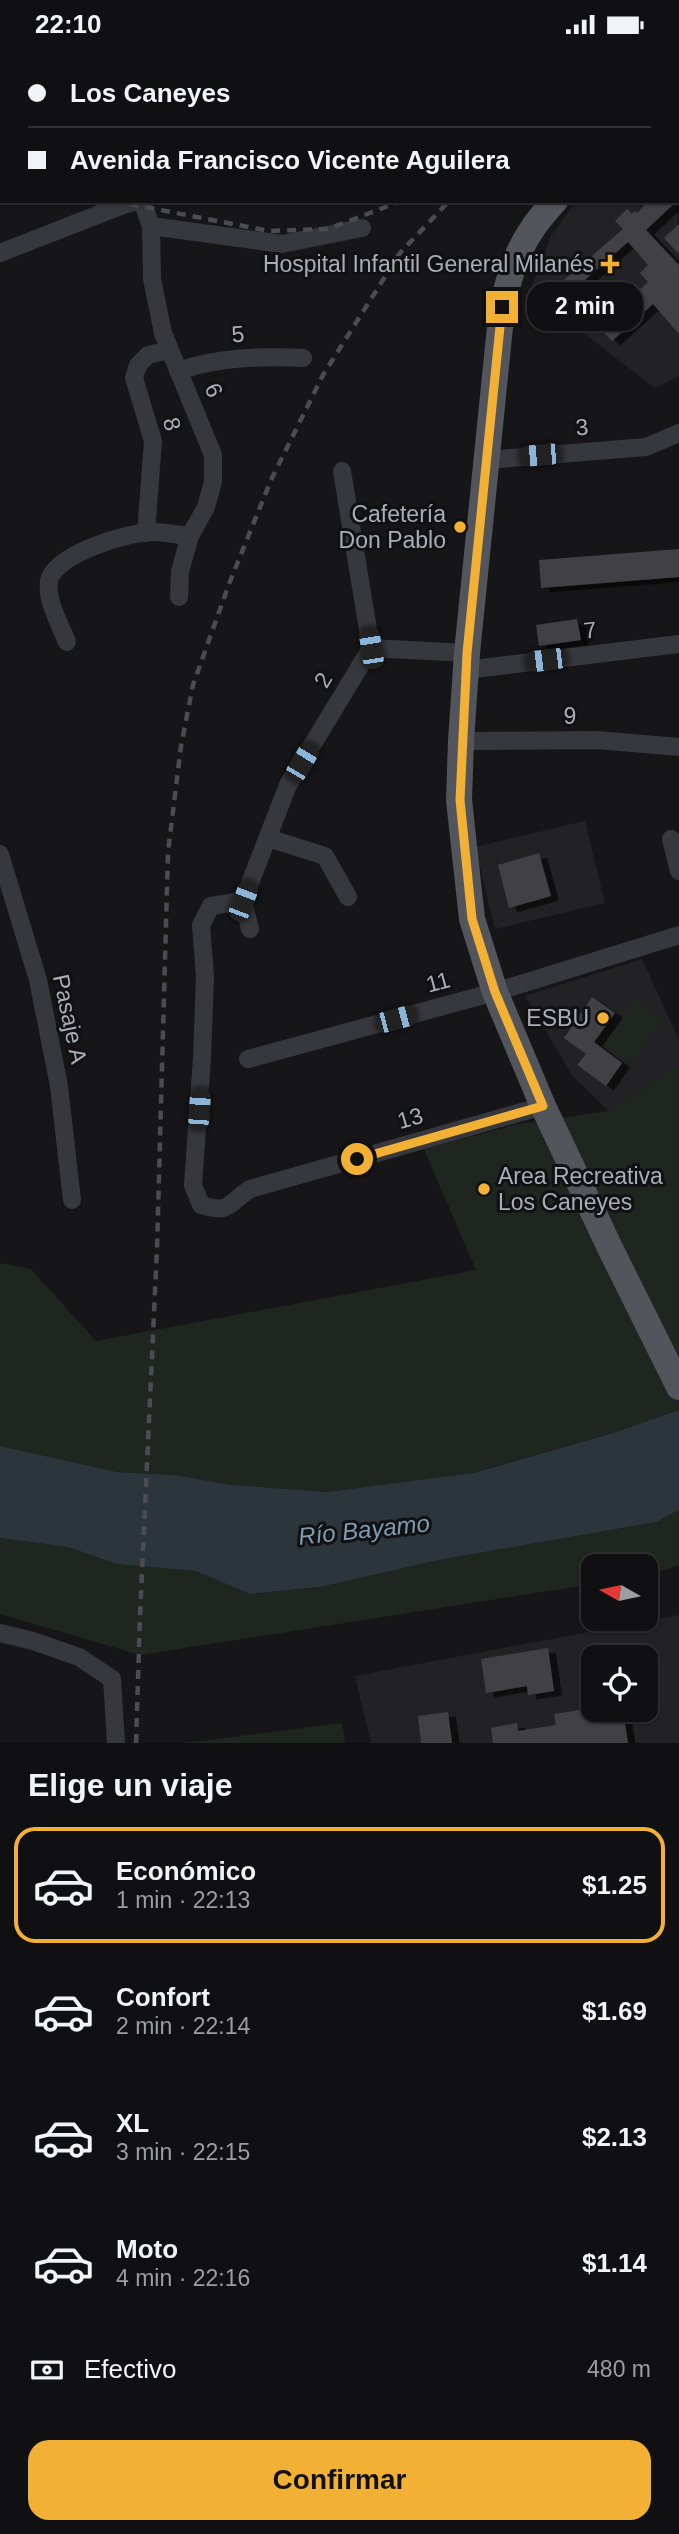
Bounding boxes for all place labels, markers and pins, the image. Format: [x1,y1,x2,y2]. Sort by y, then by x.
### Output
place label: Hospital Infantil General Milanés [263,251,594,277]
marker: Hospital Infantil General Milanés [600,254,620,274]
place label: Cafetería Don Pablo [339,501,446,553]
marker: Cafetería Don Pablo [452,519,468,535]
place label: ESBU [526,1005,589,1031]
marker: ESBU [595,1010,611,1026]
place label: Area Recreativa Los Caneyes [498,1163,663,1215]
marker: Area Recreativa Los Caneyes [476,1181,492,1197]

